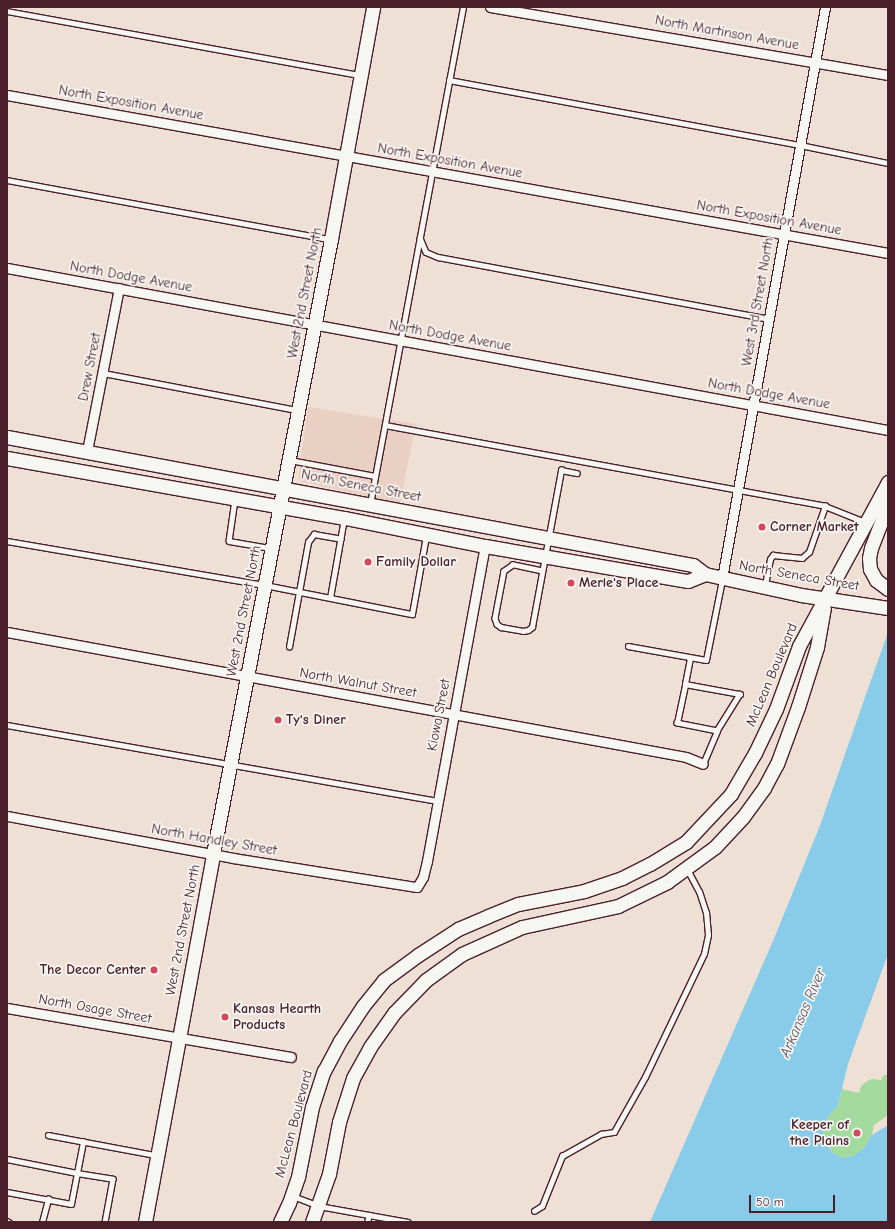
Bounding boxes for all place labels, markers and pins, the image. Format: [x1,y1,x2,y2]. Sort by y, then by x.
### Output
place label: Corner Market [770,519,859,535]
marker: Corner Market [757,522,767,532]
place label: Family Dollar [376,554,456,570]
marker: Family Dollar [363,557,373,567]
place label: Merle's Place [579,575,658,591]
marker: Merle's Place [566,578,576,588]
place label: Ty's Diner [286,712,346,728]
marker: Ty's Diner [273,715,283,725]
place label: The Decor Center [40,962,146,978]
marker: The Decor Center [149,965,159,975]
place label: Kansas Hearth Products [233,1001,321,1034]
marker: Kansas Hearth Products [220,1012,230,1022]
place label: Keeper of the Plains [790,1117,849,1150]
marker: Keeper of the Plains [852,1128,862,1138]

